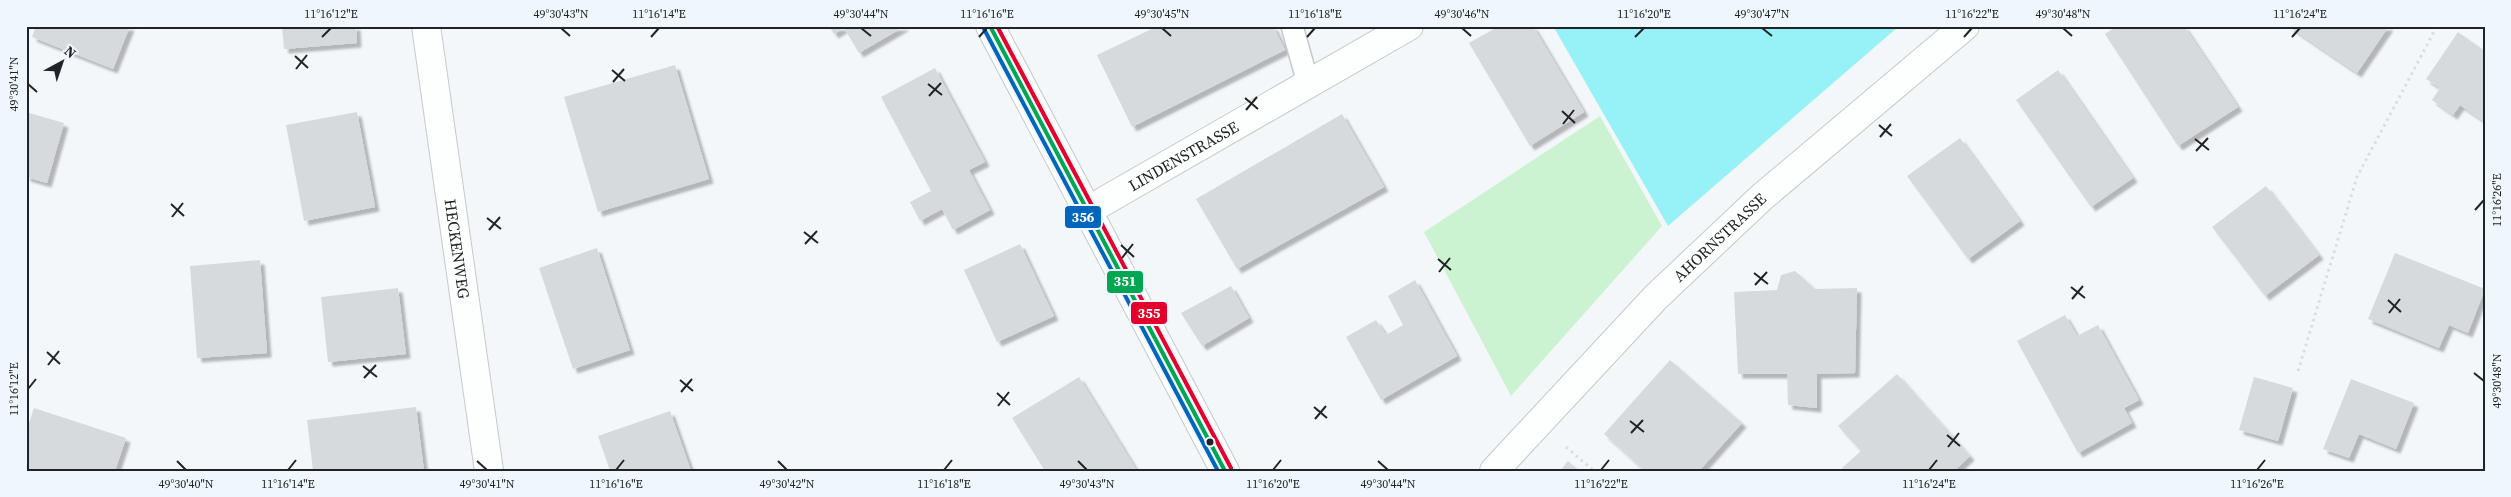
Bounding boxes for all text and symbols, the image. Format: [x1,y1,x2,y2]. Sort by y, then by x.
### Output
text: 11°16'12"E [304,6,358,22]
text: 49°30'43"N [533,6,589,22]
text: 11°16'14"E [632,6,686,22]
text: 49°30'44"N [833,6,889,22]
text: 11°16'16"E [960,6,1014,22]
text: 49°30'45"N [1134,6,1190,22]
text: 11°16'18"E [1288,6,1342,22]
text: 49°30'46"N [1434,6,1490,22]
text: 11°16'20"E [1617,6,1671,22]
text: 49°30'47"N [1734,6,1790,22]
text: 11°16'22"E [1945,6,1999,22]
text: 49°30'48"N [2035,6,2091,22]
text: 11°16'24"E [2273,6,2327,22]
north arrow [38,38,88,88]
text: N [60,41,81,63]
text: 49°30'41"N [6,56,22,112]
street label: LINDENSTRASSE [1124,115,1243,196]
text: 11°16'26"E [2489,173,2505,227]
street label: AHORNSTRASSE [1668,188,1771,286]
street label: HECKENWEG [440,197,475,300]
line badge: 356 [1064,205,1102,229]
text: 356 [1072,207,1095,227]
line badge: 351 [1106,270,1144,294]
text: 351 [1114,271,1136,291]
line badge: 355 [1130,301,1168,325]
text: 355 [1138,303,1161,323]
text: 49°30'48"N [2489,353,2505,409]
text: 11°16'12"E [6,362,22,416]
unlabelled marker [1205,437,1215,447]
text: 49°30'40"N [158,476,214,492]
text: 11°16'14"E [261,476,315,492]
text: 49°30'41"N [459,476,515,492]
text: 11°16'16"E [589,476,643,492]
text: 49°30'42"N [759,476,815,492]
text: 11°16'18"E [917,476,971,492]
text: 49°30'43"N [1059,476,1115,492]
text: 11°16'20"E [1246,476,1300,492]
text: 49°30'44"N [1360,476,1416,492]
text: 11°16'22"E [1574,476,1628,492]
text: 11°16'24"E [1902,476,1956,492]
text: 11°16'26"E [2230,476,2284,492]

